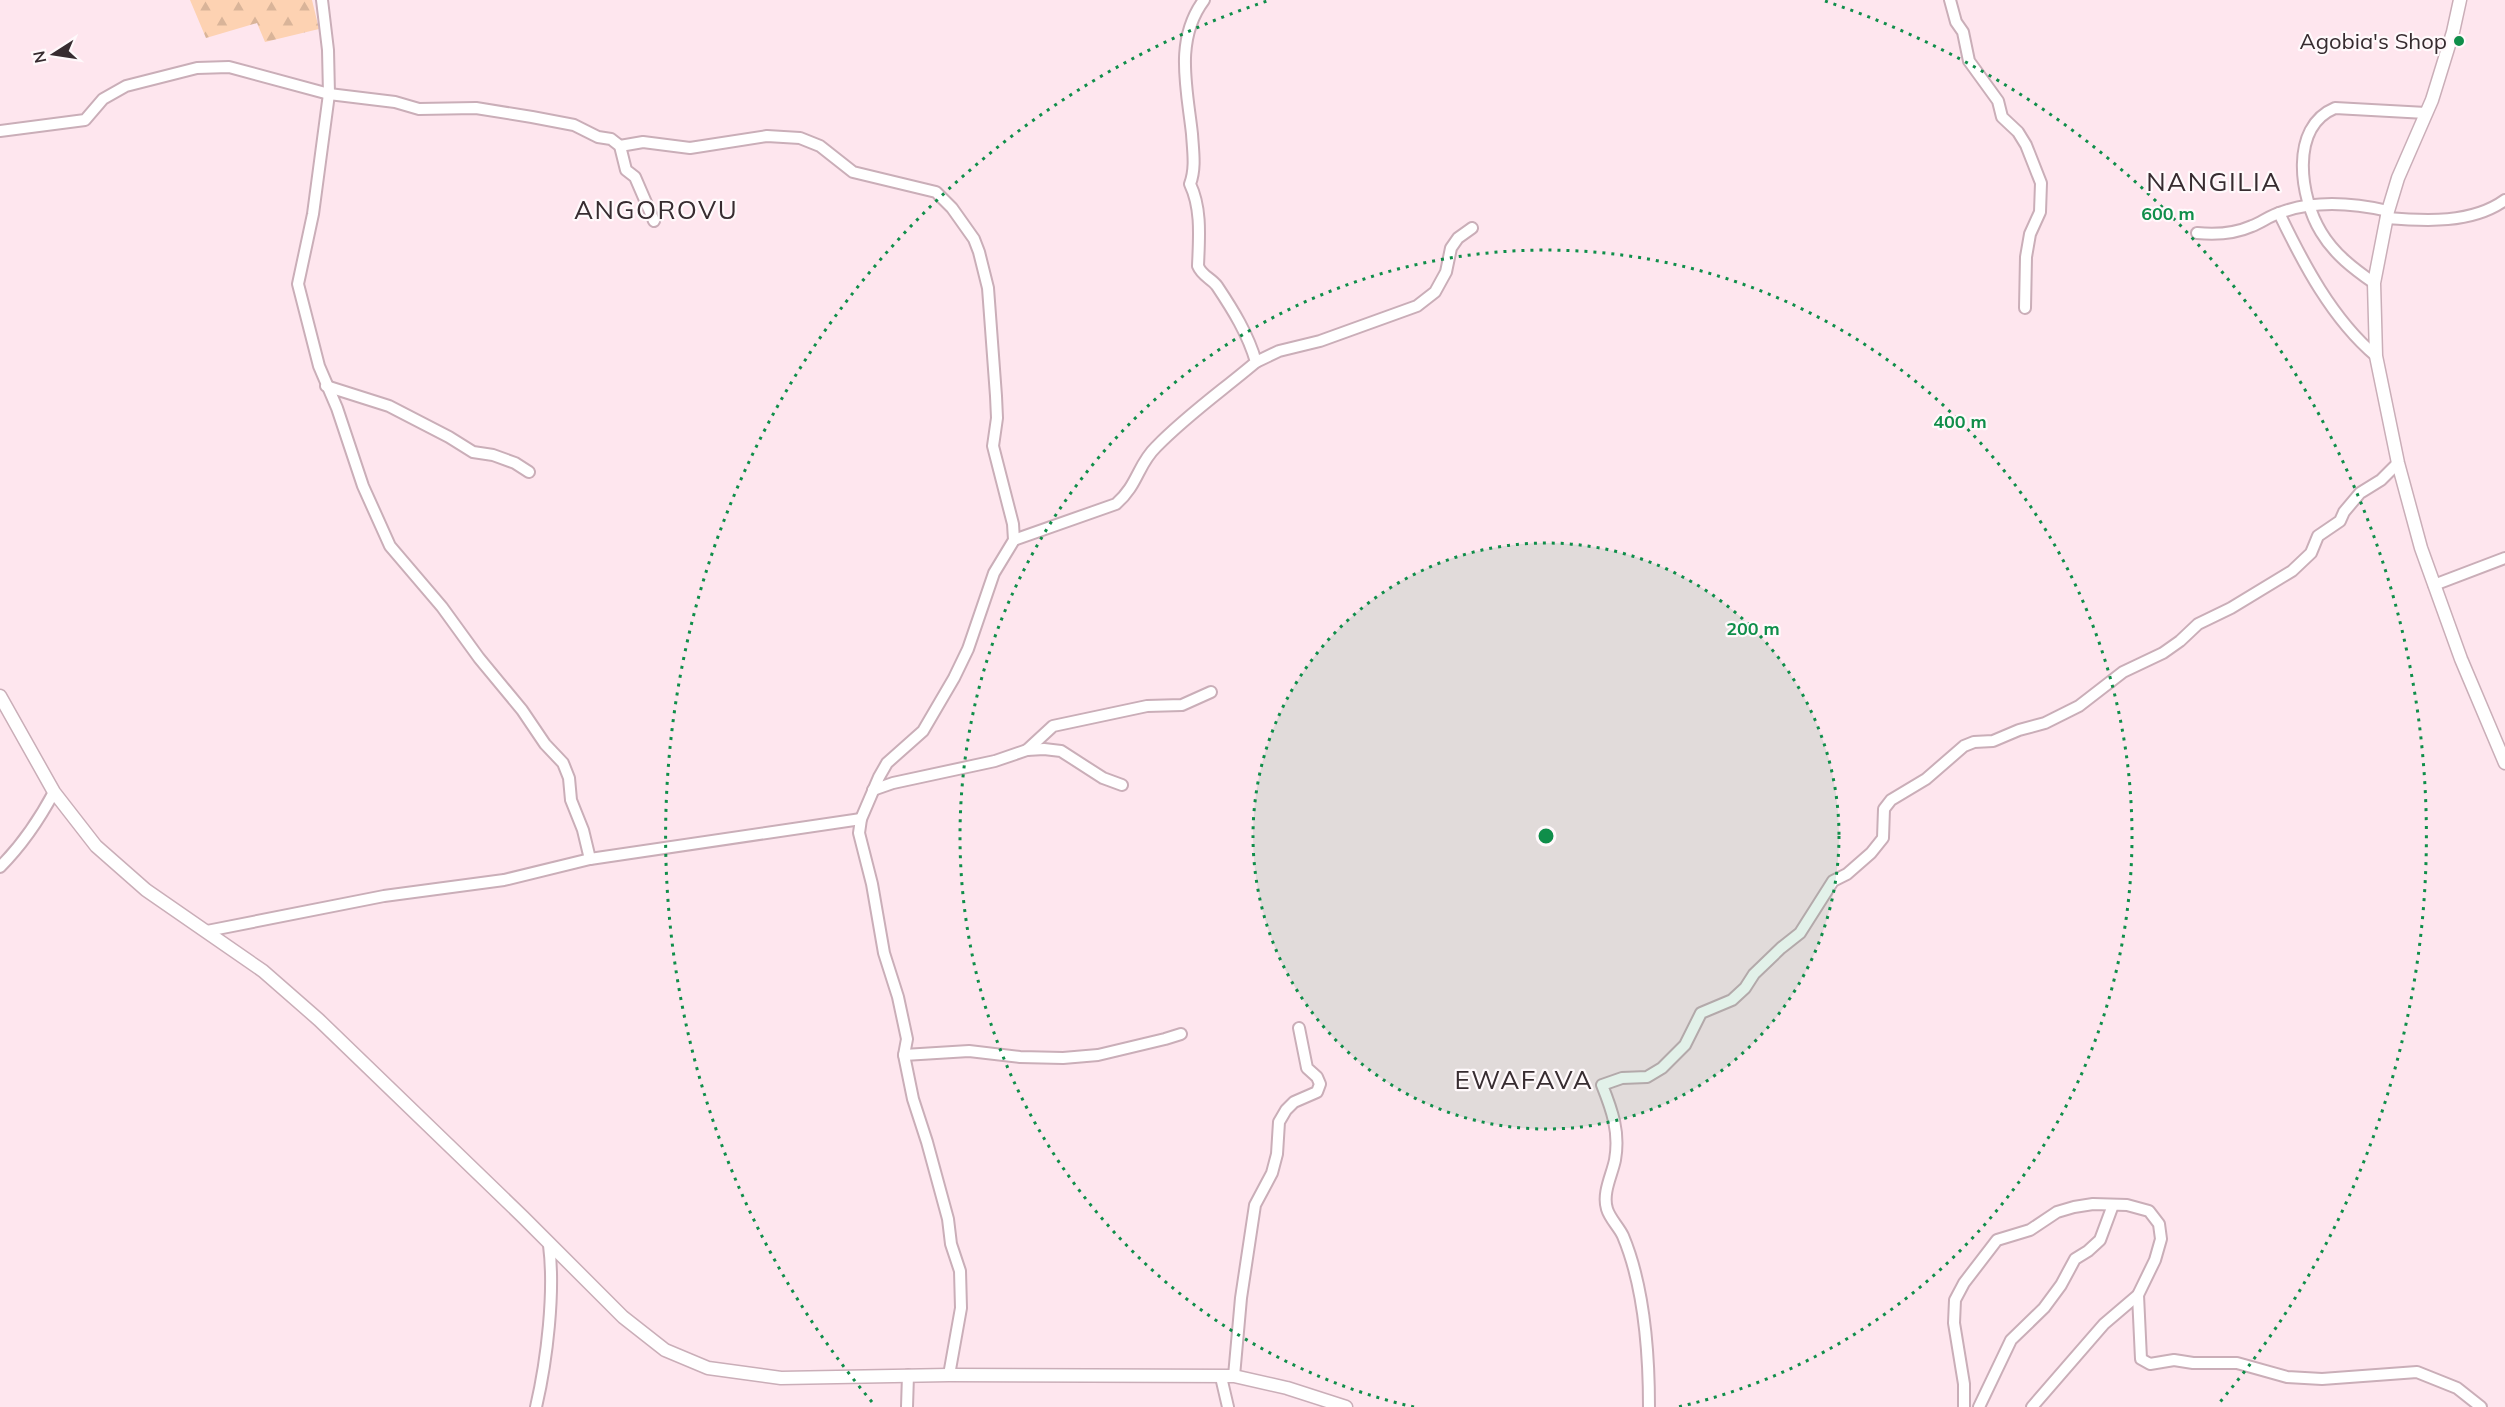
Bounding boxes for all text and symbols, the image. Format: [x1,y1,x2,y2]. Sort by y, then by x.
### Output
north arrow [24,24,84,84]
place label: Agobia's Shop [2300,27,2447,55]
marker: Agobia's Shop [2452,34,2466,48]
text: N [28,49,50,65]
district label: NANGILIA [2146,165,2282,198]
district label: ANGOROVU [574,193,738,226]
text: 600 m [2141,202,2195,225]
text: 400 m [1933,410,1987,433]
text: 200 m [1726,617,1780,640]
centre of rings [1536,826,1556,846]
district label: EWAFAVA [1455,1063,1593,1096]

